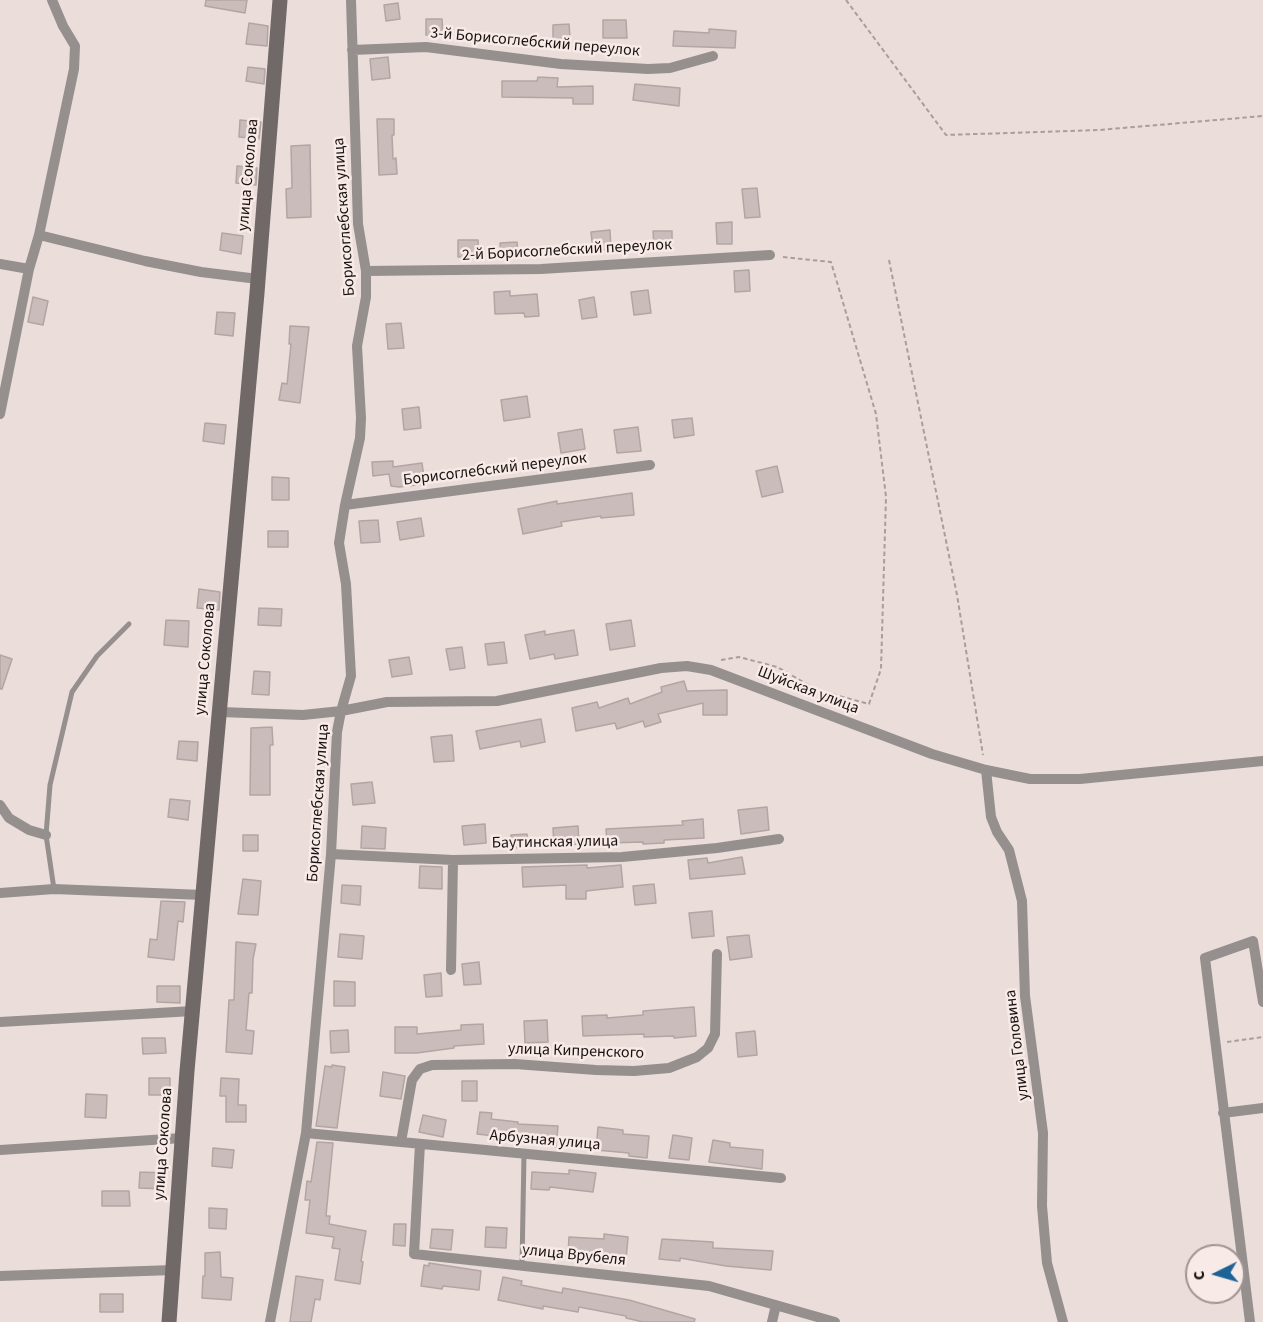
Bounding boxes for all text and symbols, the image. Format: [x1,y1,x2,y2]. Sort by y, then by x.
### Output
street label: 3-й Борисоглебский переулок [430,24,640,62]
street label: улица Соколова [235,118,263,232]
street label: Борисоглебская улица [330,137,360,297]
street label: 2-й Борисоглебский переулок [462,236,672,266]
street label: Борисоглебский переулок [402,449,588,491]
street label: улица Соколова [192,602,220,716]
street label: Шуйская улица [755,663,861,719]
street label: Борисоглебская улица [304,723,334,883]
street label: Баутинская улица [491,832,619,854]
street label: улица Головина [1002,989,1034,1101]
street label: улица Кипренского [508,1040,644,1064]
street label: улица Соколова [150,1087,178,1201]
street label: Арбузная улица [489,1127,601,1155]
street label: улица Врубеля [521,1241,627,1271]
north arrow [1185,1244,1245,1304]
text: С [1188,1270,1210,1281]

